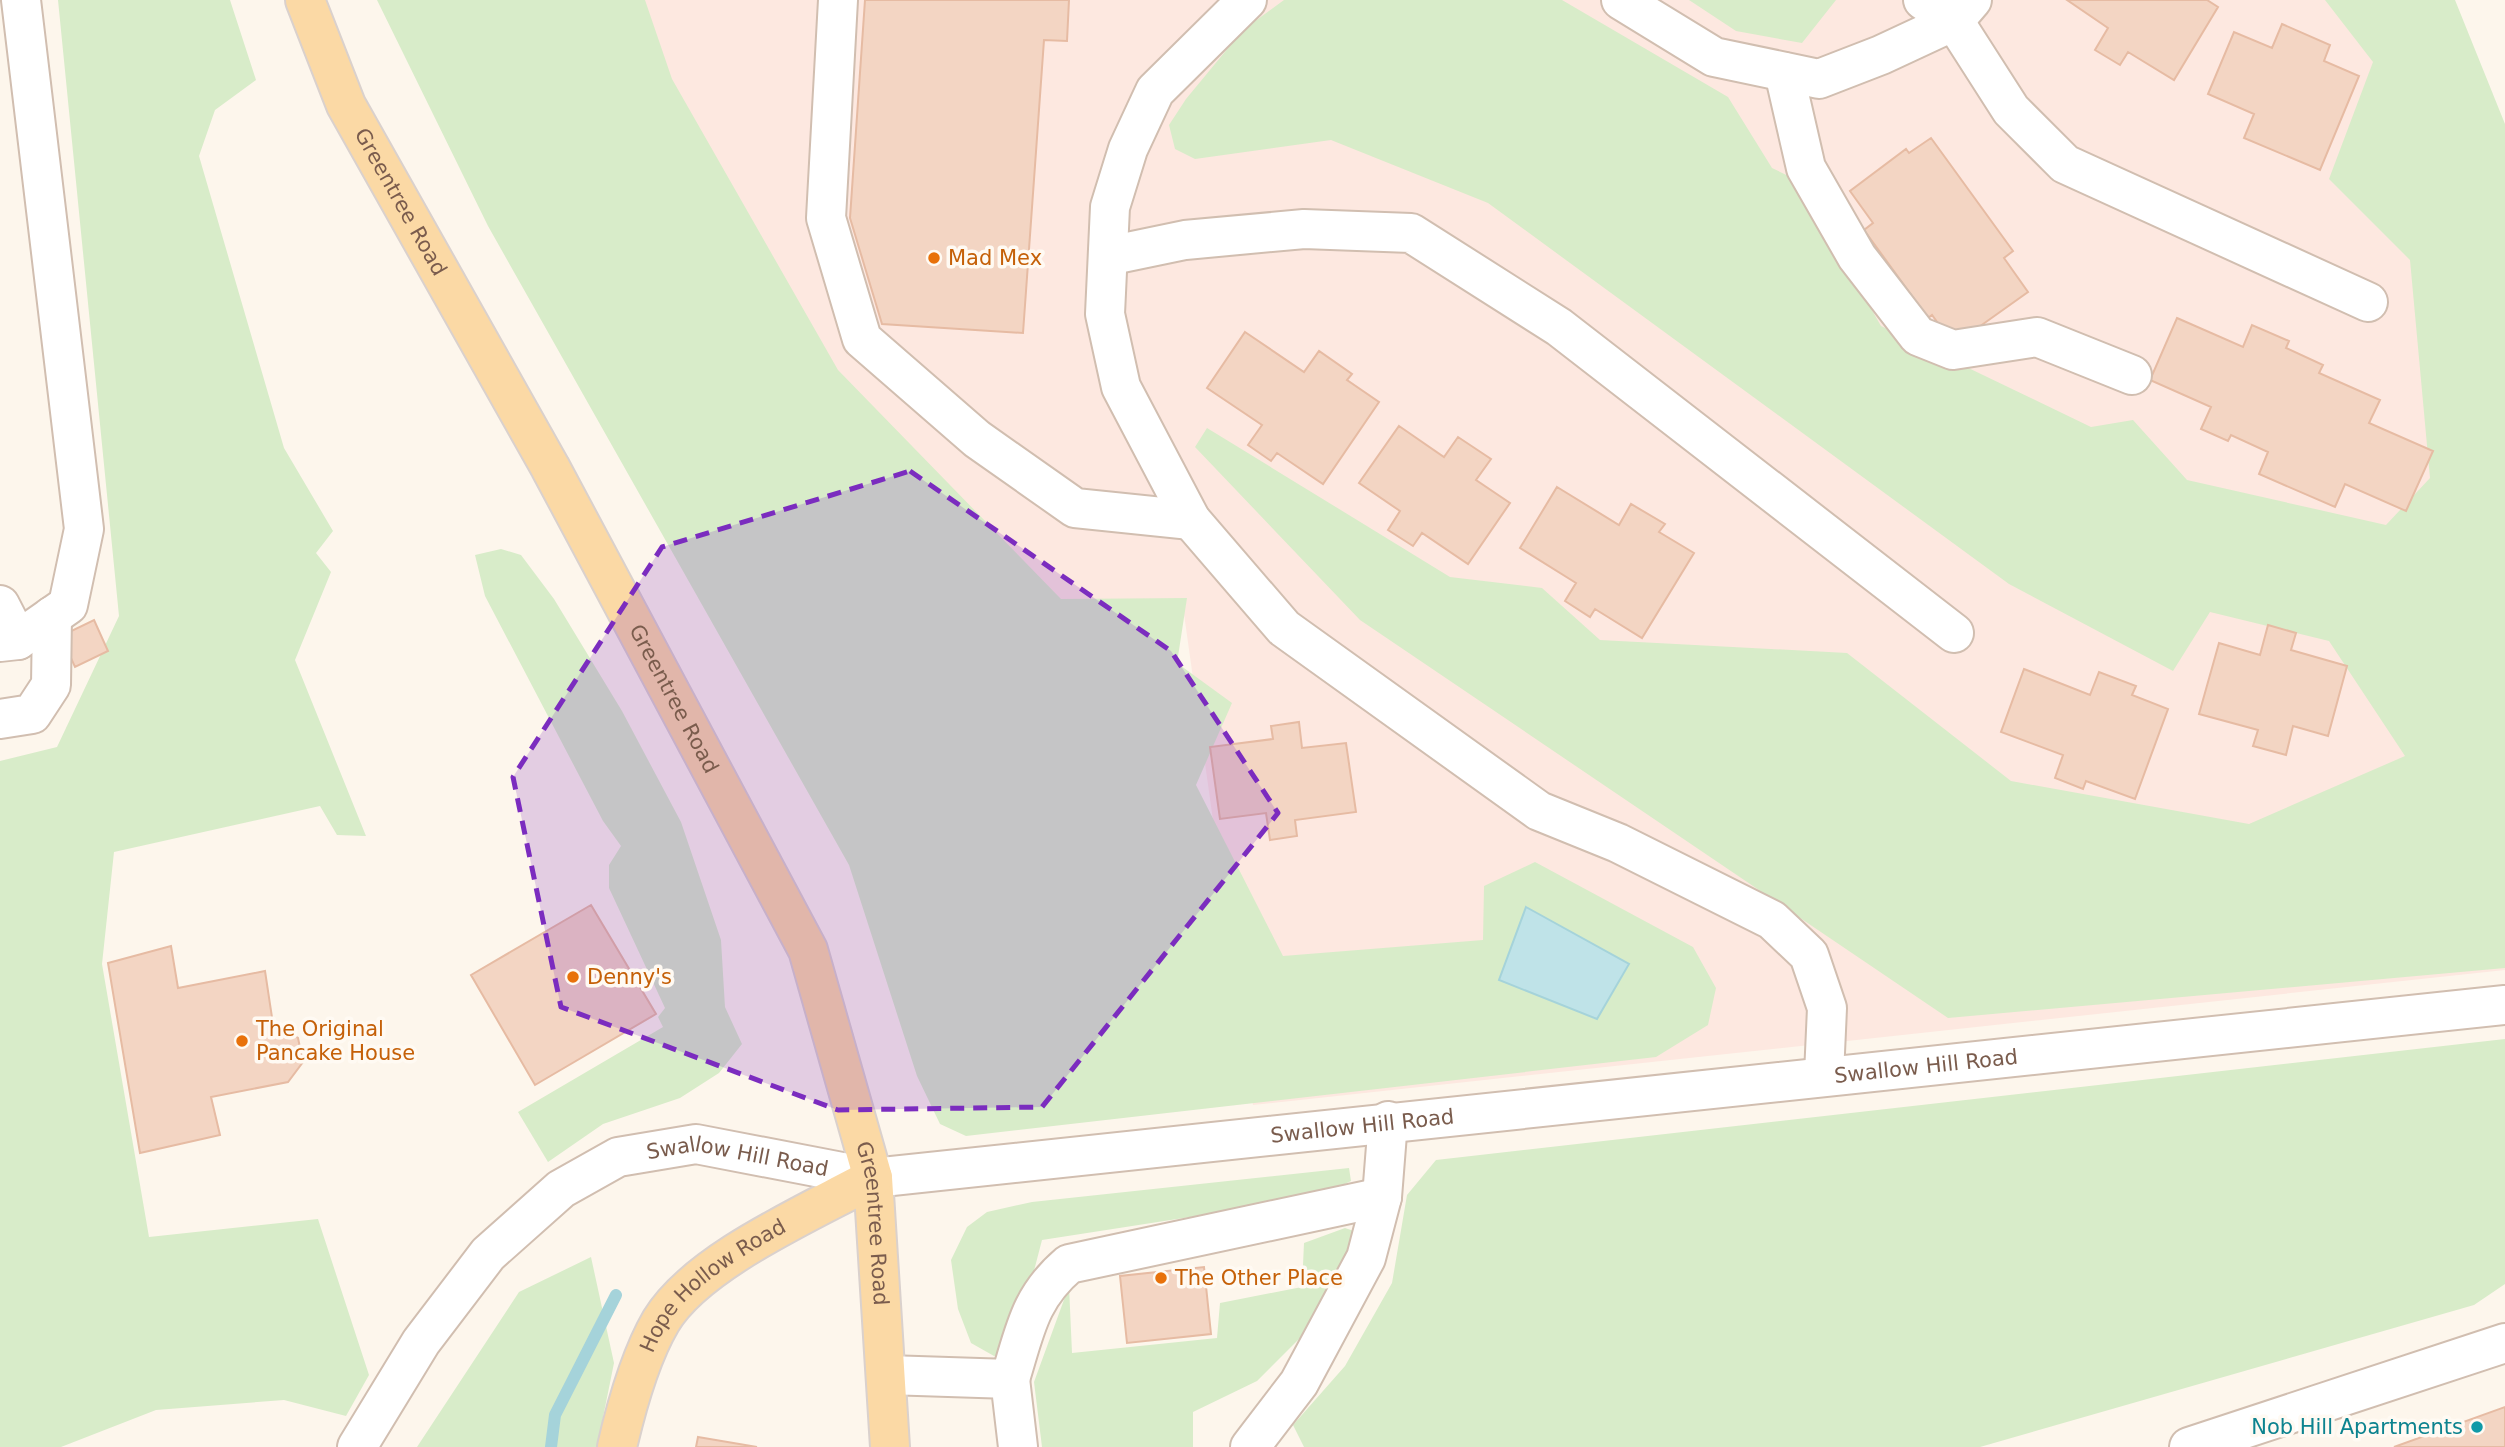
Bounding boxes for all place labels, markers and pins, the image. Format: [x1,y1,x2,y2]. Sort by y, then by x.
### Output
place label: Mad Mex [948,246,1042,270]
marker: Mad Mex [926,250,942,266]
place label: Denny's [587,965,672,989]
marker: Denny's [565,969,581,985]
place label: The Original Pancake House [255,1017,415,1065]
marker: The Original Pancake House [234,1033,250,1049]
place label: The Other Place [1174,1266,1343,1290]
marker: The Other Place [1153,1270,1169,1286]
place label: Nob Hill Apartments [2251,1415,2463,1439]
marker: Nob Hill Apartments [2469,1419,2485,1435]

